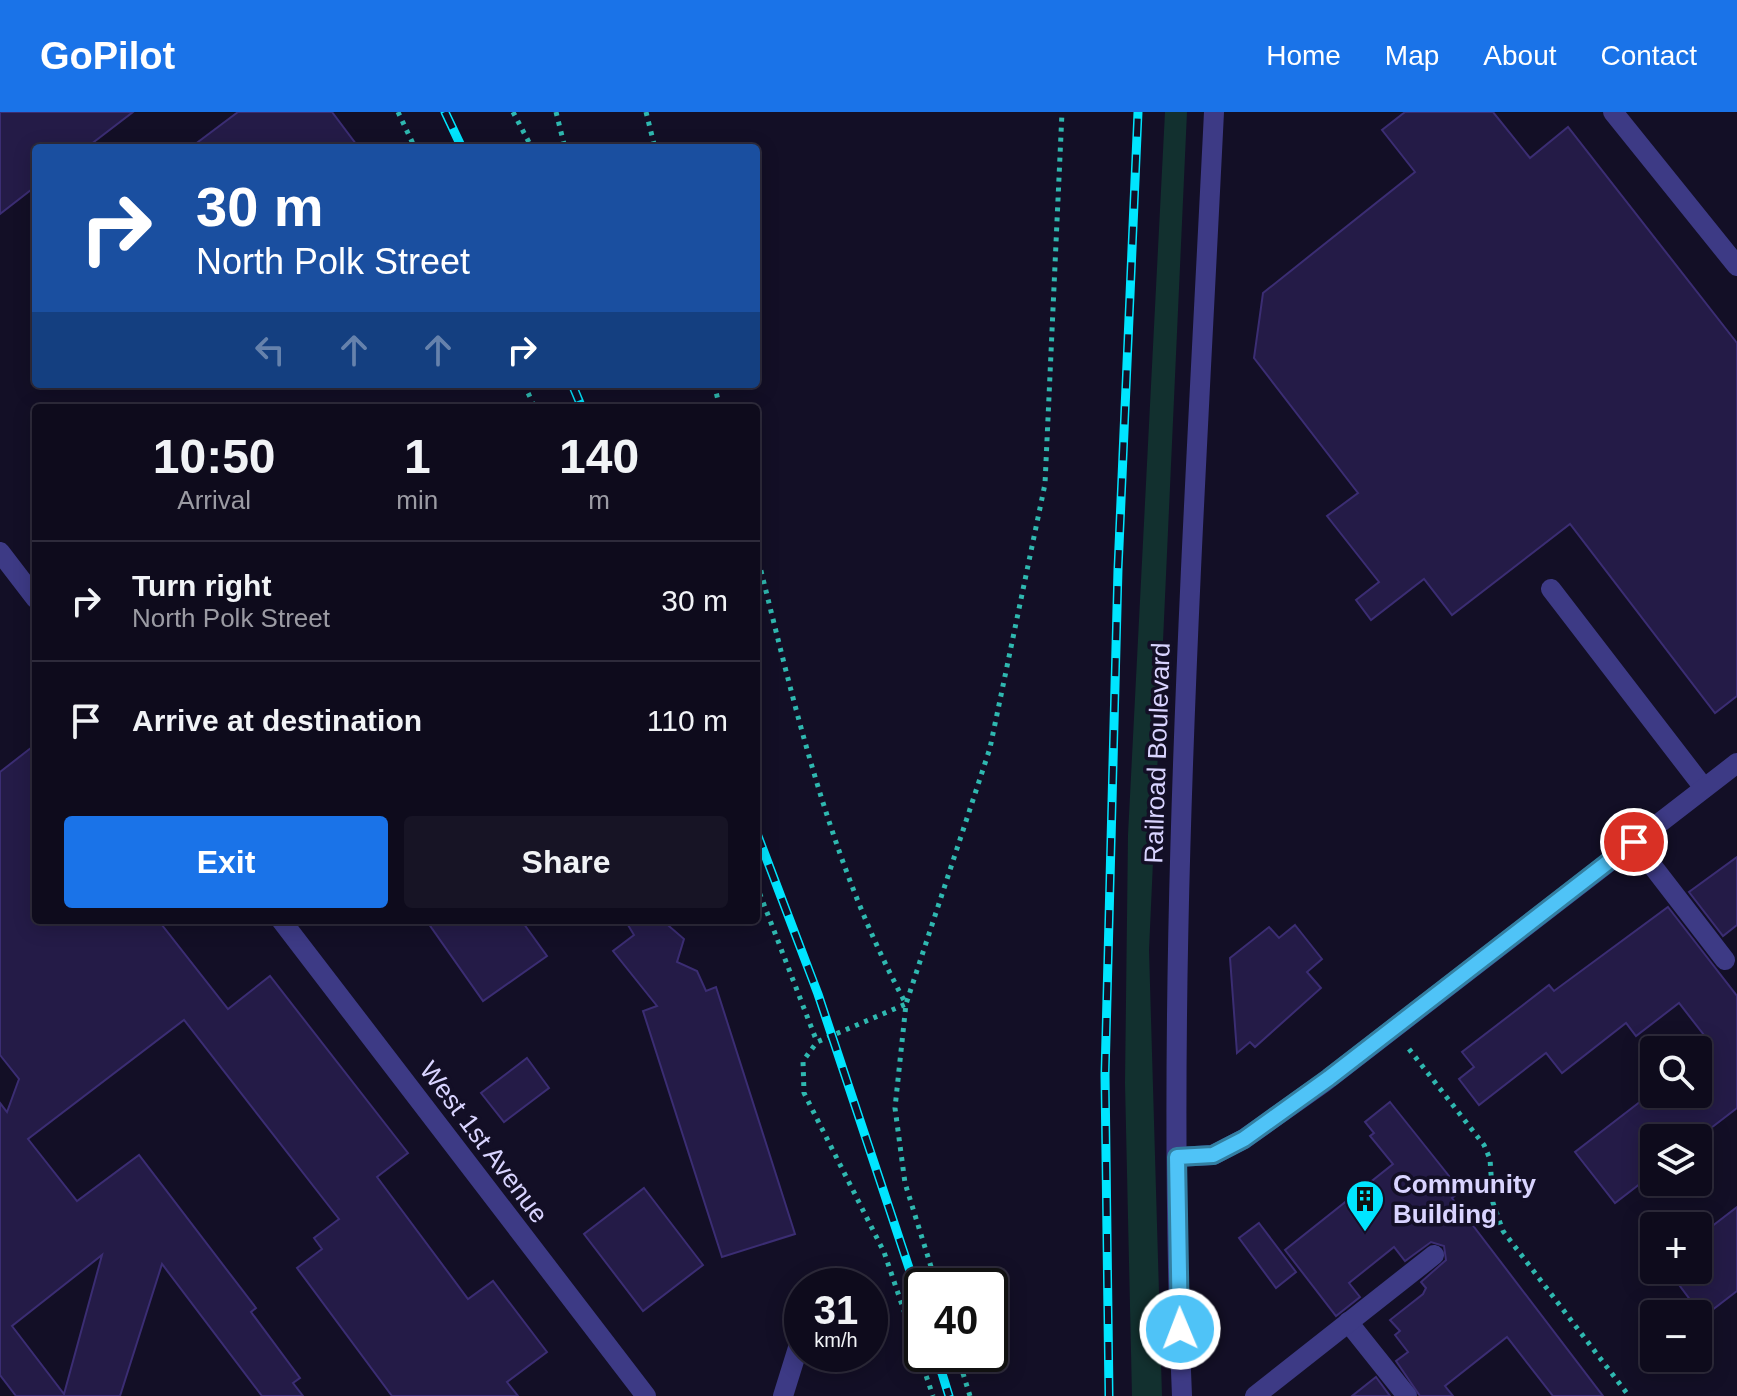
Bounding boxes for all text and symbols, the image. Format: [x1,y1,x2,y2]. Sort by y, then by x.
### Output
text: GoPilot [40,35,175,77]
text: Home [1266,40,1341,71]
text: Map [1385,40,1439,71]
text: About [1483,40,1557,71]
text: Contact [1601,40,1697,71]
text: 30 m [196,175,324,238]
icon: right [64,176,168,280]
text: North Polk Street [196,241,470,282]
icon: left [248,328,292,372]
icon: ahead [332,328,376,372]
icon: ahead [416,328,460,372]
icon: right [500,328,544,372]
text: 10:50 [153,430,276,483]
text: 1 [404,430,431,483]
text: 140 [559,430,639,483]
text: Arrival [177,485,251,515]
text: min [396,485,438,515]
text: m [588,485,610,515]
text: Turn right [132,569,271,602]
icon: right [64,579,108,623]
text: 30 m [661,584,728,617]
text: North Polk Street [132,603,330,633]
street label: Railroad Boulevard [1138,642,1176,864]
icon: arrive [64,699,108,743]
text: Arrive at destination [132,704,422,737]
text: 110 m [647,704,728,737]
pin [1600,808,1668,876]
button: Exit [64,816,388,908]
button: Share [404,816,728,908]
icon: arrive [1612,820,1656,864]
map controls [1640,1036,1712,1372]
button: search [1640,1036,1712,1108]
street label: West 1st Avenue [414,1055,554,1229]
button: layers [1640,1124,1712,1196]
place label: Community Building [1393,1169,1537,1229]
building icon: Community Building [1344,1178,1386,1233]
button: + [1640,1212,1712,1284]
speed limit sign: 40 [904,1268,1008,1372]
position arrow [1138,1287,1222,1371]
text: 31 [814,1288,858,1332]
button: − [1640,1300,1712,1372]
text: km/h [814,1329,858,1351]

